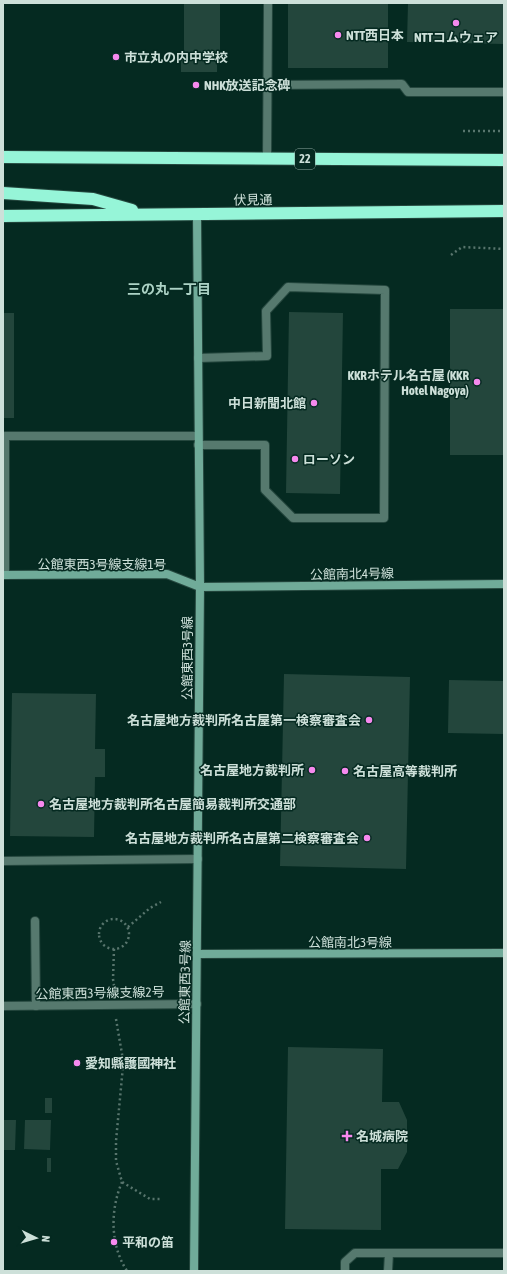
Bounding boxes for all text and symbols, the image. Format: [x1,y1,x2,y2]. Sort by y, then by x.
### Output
marker: NTTコムウェア [451,18,461,28]
place label: NTT西日本 [346,28,404,43]
marker: NTT西日本 [333,30,343,40]
place label: NTTコムウェア [414,30,498,45]
place label: 市立丸の内中学校 [124,50,228,65]
marker: 市立丸の内中学校 [111,52,121,62]
place label: NHK放送記念碑 [204,78,291,93]
marker: NHK放送記念碑 [191,80,201,90]
road number: 22 [295,149,315,169]
street label: 伏見通 [233,192,273,208]
district label: 三の丸一丁目 [127,281,211,297]
place label: KKRホテル名古屋 (KKR Hotel Nagoya) [348,368,469,398]
marker: KKRホテル名古屋 (KKR Hotel Nagoya) [472,377,482,387]
place label: 中日新聞北館 [228,396,306,411]
marker: 中日新聞北館 [309,398,319,408]
place label: ローソン [303,452,355,467]
marker: ローソン [290,454,300,464]
street label: 公館東西3号線支線1号 [37,557,167,572]
street label: 公館南北4号線 [310,566,394,582]
street label: 公館東西3号線 [180,616,195,700]
place label: 名古屋地方裁判所名古屋第一検察審査会 [127,713,361,728]
marker: 名古屋地方裁判所名古屋第一検察審査会 [364,715,374,725]
place label: 名古屋地方裁判所 [200,763,304,778]
place label: 名古屋高等裁判所 [353,764,457,779]
marker: 名古屋地方裁判所 [307,765,317,775]
marker: 名古屋高等裁判所 [340,766,350,776]
place label: 名古屋地方裁判所名古屋簡易裁判所交通部 [49,797,296,812]
marker: 名古屋地方裁判所名古屋簡易裁判所交通部 [36,799,46,809]
place label: 名古屋地方裁判所名古屋第二検察審査会 [125,831,359,846]
marker: 名古屋地方裁判所名古屋第二検察審査会 [362,833,372,843]
street label: 公館南北3号線 [308,935,392,950]
street label: 公館東西3号線 [177,940,193,1024]
street label: 公館東西3号線支線2号 [35,984,165,1002]
place label: 愛知縣護國神社 [85,1056,176,1071]
marker: 愛知縣護國神社 [72,1058,82,1068]
place label: 名城病院 [356,1129,408,1144]
marker: 名城病院 [341,1130,353,1142]
north arrow [16,1218,56,1258]
text: N [40,1235,52,1243]
place label: 平和の笛 [122,1235,174,1250]
marker: 平和の笛 [109,1237,119,1247]

